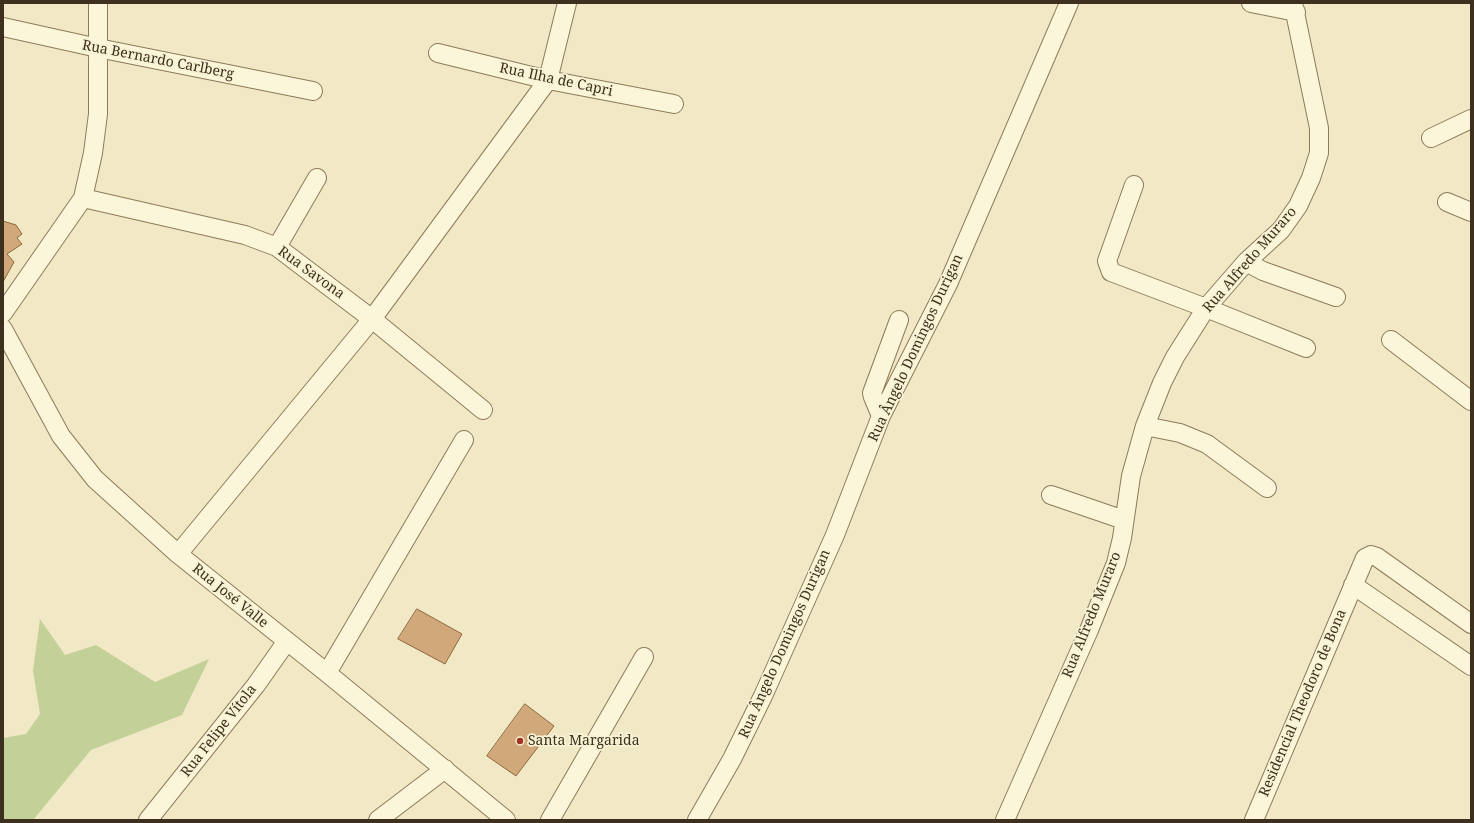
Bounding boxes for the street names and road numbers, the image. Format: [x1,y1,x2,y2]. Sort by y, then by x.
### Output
street label: Rua Bernardo Carlberg [81,37,235,83]
street label: Rua Ilha de Capri [498,60,614,100]
street label: Rua Alfredo Muraro [1200,204,1300,316]
street label: Rua Savona [274,243,348,303]
street label: Rua Ângelo Domingos Durigan [865,252,967,444]
street label: Rua Ângelo Domingos Durigan [736,547,834,741]
street label: Rua Alfredo Muraro [1059,550,1125,680]
street label: Rua José Valle [189,560,271,632]
street label: Residencial Theodoro de Bona [1256,607,1350,799]
street label: Rua Felipe Vítola [178,682,260,780]

